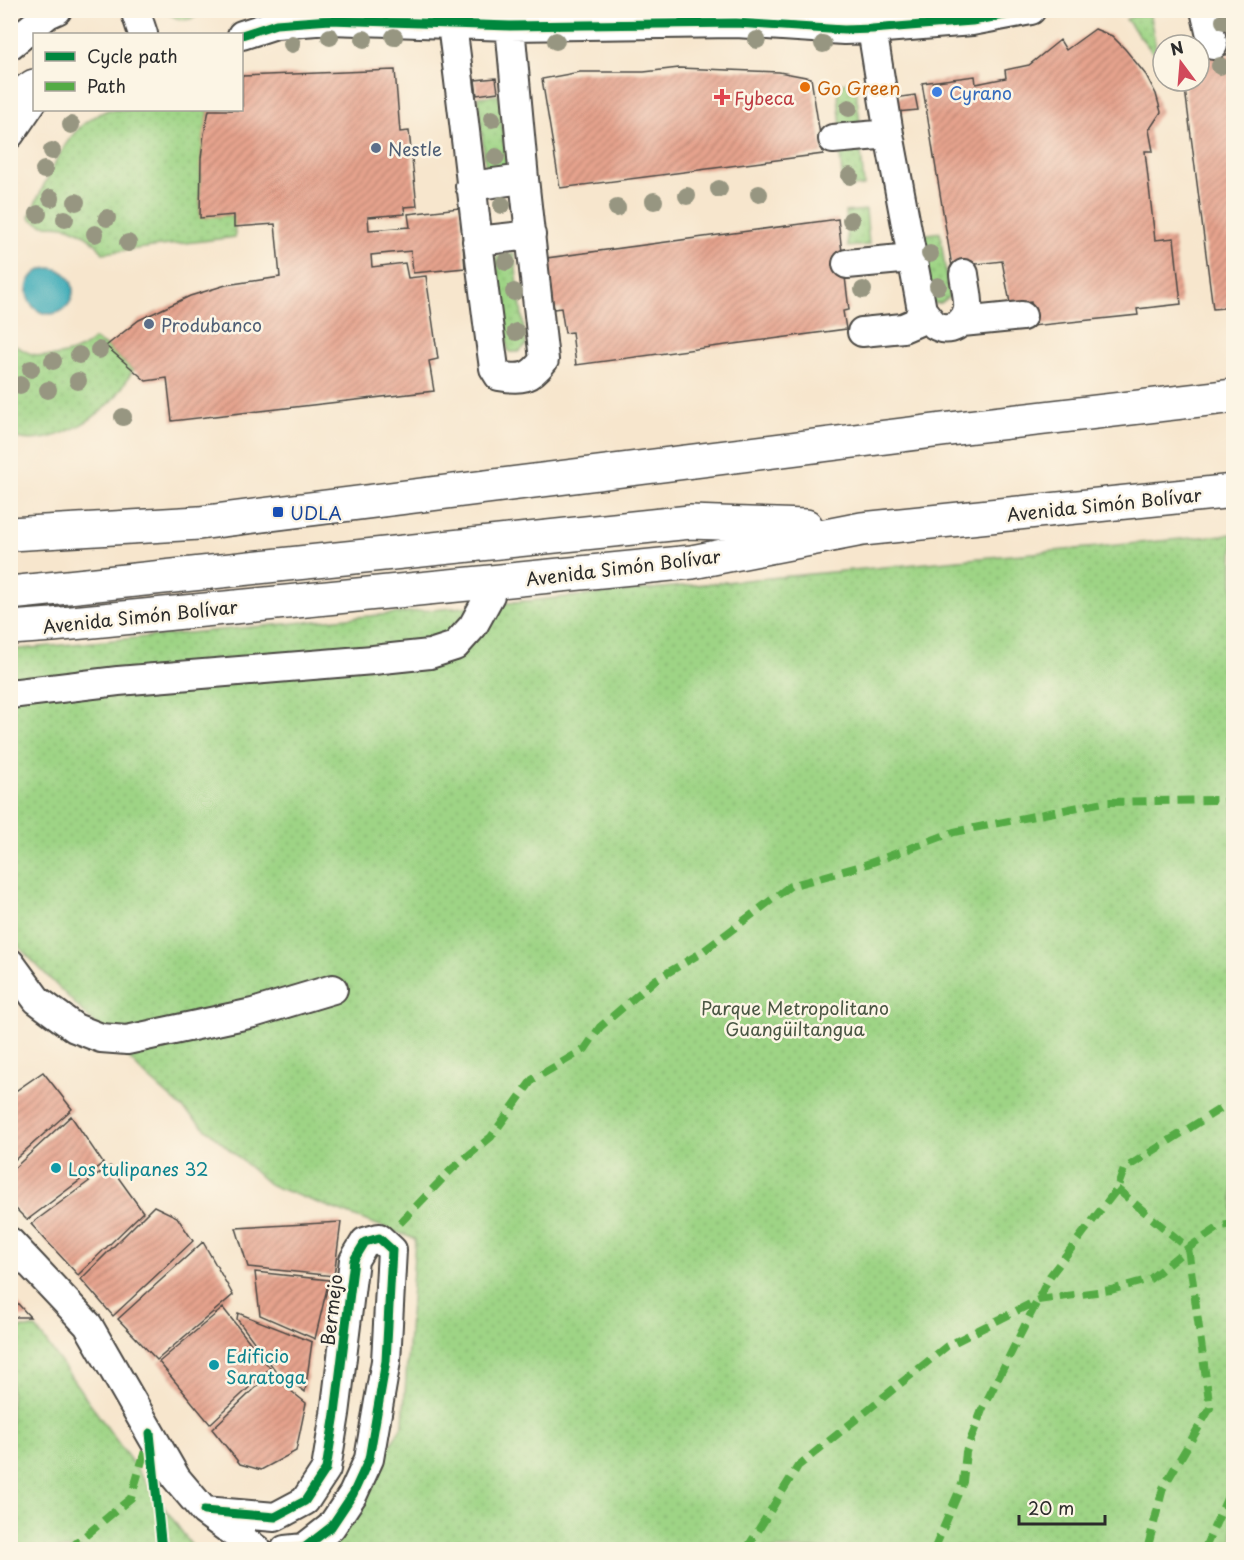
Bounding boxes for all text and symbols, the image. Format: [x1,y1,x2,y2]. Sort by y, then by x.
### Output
legend [33,33,243,111]
north arrow [1151,33,1211,93]
text: N [1167,34,1186,61]
text: Cycle path [87,42,178,69]
text: Path [87,72,126,99]
place label: Go Green [817,74,901,101]
place label: Cyrano [949,79,1012,106]
marker: Go Green [798,80,812,94]
place label: Fybeca [734,84,795,111]
marker: Cyrano [930,85,944,99]
marker: Fybeca [715,90,729,104]
place label: Nestle [388,135,442,162]
marker: Nestle [369,141,383,155]
place label: Produbanco [161,311,262,338]
marker: Produbanco [142,317,156,331]
street label: Avenida Simón Bolívar [1005,480,1204,528]
place label: UDLA [290,499,342,526]
marker: UDLA [271,505,285,519]
street label: Avenida Simón Bolívar [524,542,723,592]
street label: Avenida Simón Bolívar [41,592,240,640]
park label: Parque Metropolitano Guangüiltangua [701,994,889,1042]
place label: Los tulipanes 32 [68,1155,209,1182]
marker: Los tulipanes 32 [49,1161,63,1175]
street label: Bermejo [313,1273,349,1347]
place label: Edificio Saratoga [226,1342,307,1390]
marker: Edificio Saratoga [207,1358,221,1372]
scale bar [1019,1488,1104,1526]
text: 20 m [1028,1494,1074,1521]

